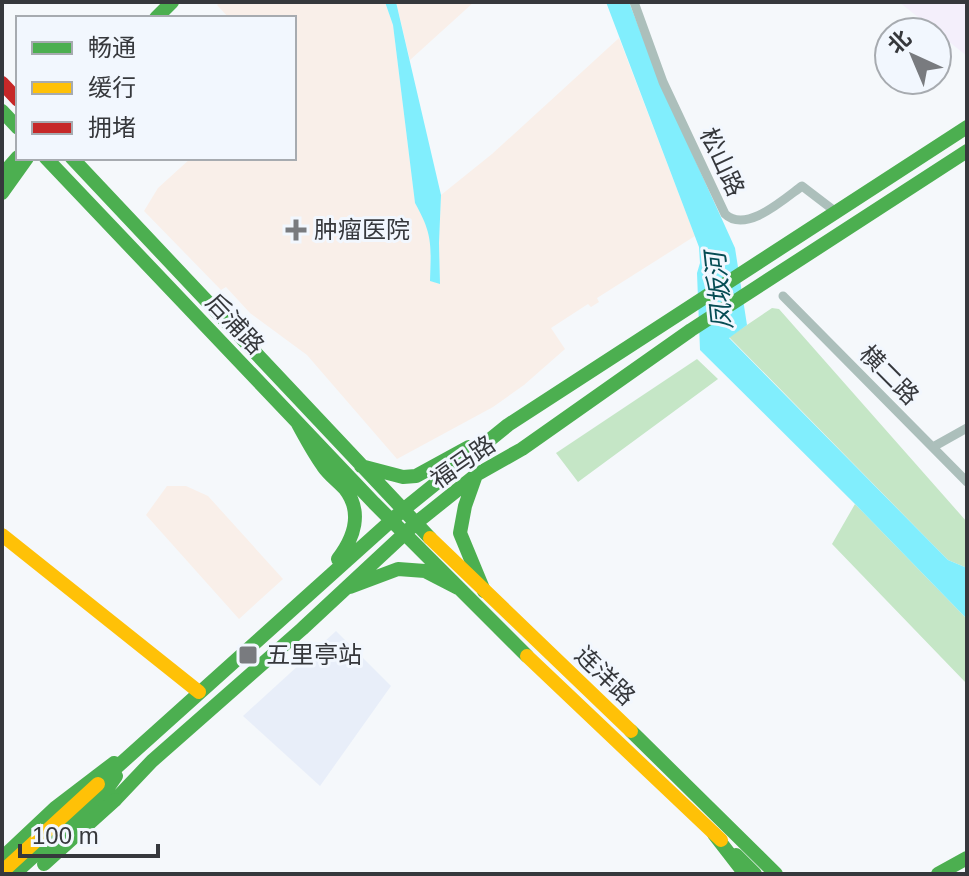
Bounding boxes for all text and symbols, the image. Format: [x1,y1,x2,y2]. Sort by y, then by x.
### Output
legend [16,16,296,160]
north arrow [873,16,953,96]
text: 北 [883,25,916,59]
text: 畅通 [88,34,136,61]
text: 缓行 [88,74,136,101]
text: 拥堵 [88,114,136,141]
street label: 松山路 [695,123,750,200]
place label: 肿瘤医院 [314,216,410,243]
marker: 肿瘤医院 [285,219,307,241]
water label: 凤坂河 [699,246,738,331]
street label: 后浦路 [201,288,270,359]
street label: 横二路 [854,340,924,410]
street label: 福马路 [425,430,500,493]
place label: 五里亭站 [266,641,362,668]
street label: 连洋路 [570,641,641,710]
marker: 五里亭站 [237,644,259,666]
scale bar [20,808,158,858]
text: 100 m [32,822,99,849]

